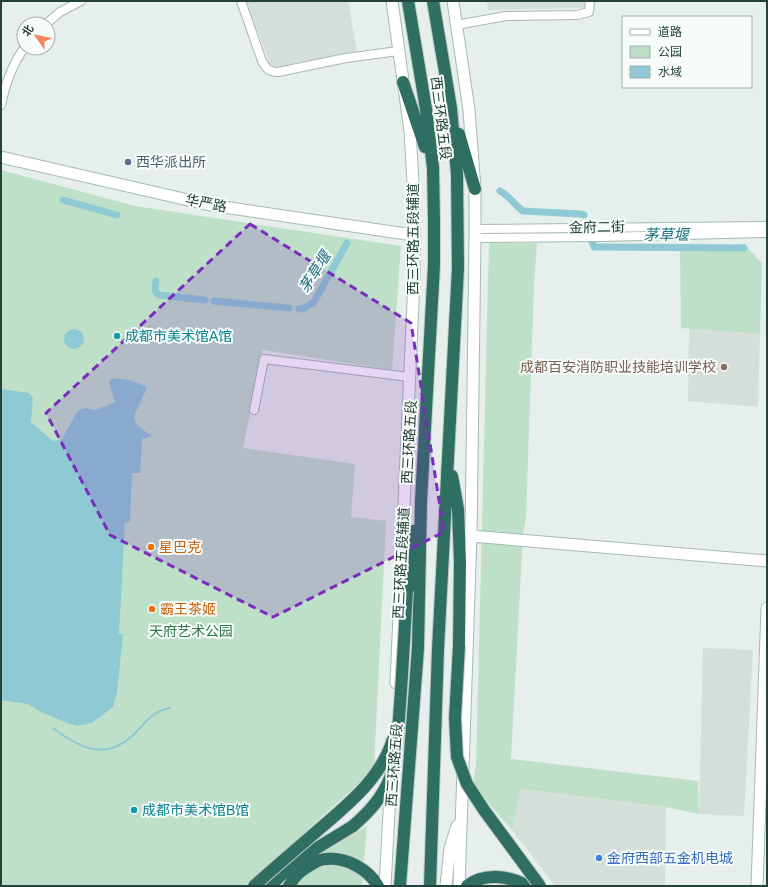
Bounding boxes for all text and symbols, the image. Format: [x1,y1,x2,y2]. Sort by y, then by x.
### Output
north arrow [16,16,56,56]
legend [622,16,752,88]
text: 北 [20,23,36,38]
text: 道路 [658,25,682,39]
text: 公园 [658,45,682,59]
text: 水域 [658,65,682,79]
street label: 西三环路五段 [428,75,454,161]
place label: 西华派出所 [136,154,206,170]
marker: 西华派出所 [123,157,133,167]
street label: 西三环路五段辅道 [405,183,421,295]
street label: 华严路 [184,191,228,215]
street label: 金府二街 [569,219,625,235]
water label: 茅草堰 [643,226,691,243]
water label: 茅草堰 [295,246,335,295]
place label: 成都市美术馆A馆 [125,328,232,344]
marker: 成都市美术馆A馆 [112,331,122,341]
place label: 成都百安消防职业技能培训学校 [520,359,716,375]
marker: 成都百安消防职业技能培训学校 [719,362,729,372]
street label: 西三环路五段 [399,400,419,484]
street label: 西三环路五段辅道 [390,507,412,619]
place label: 星巴克 [159,539,201,555]
marker: 星巴克 [146,542,156,552]
place label: 霸王茶姬 [160,601,216,617]
marker: 霸王茶姬 [147,604,157,614]
park label: 天府艺术公园 [149,623,233,639]
street label: 西三环路五段 [383,723,405,807]
place label: 成都市美术馆B馆 [142,802,249,818]
marker: 成都市美术馆B馆 [129,805,139,815]
place label: 金府西部五金机电城 [607,850,733,866]
marker: 金府西部五金机电城 [594,853,604,863]

